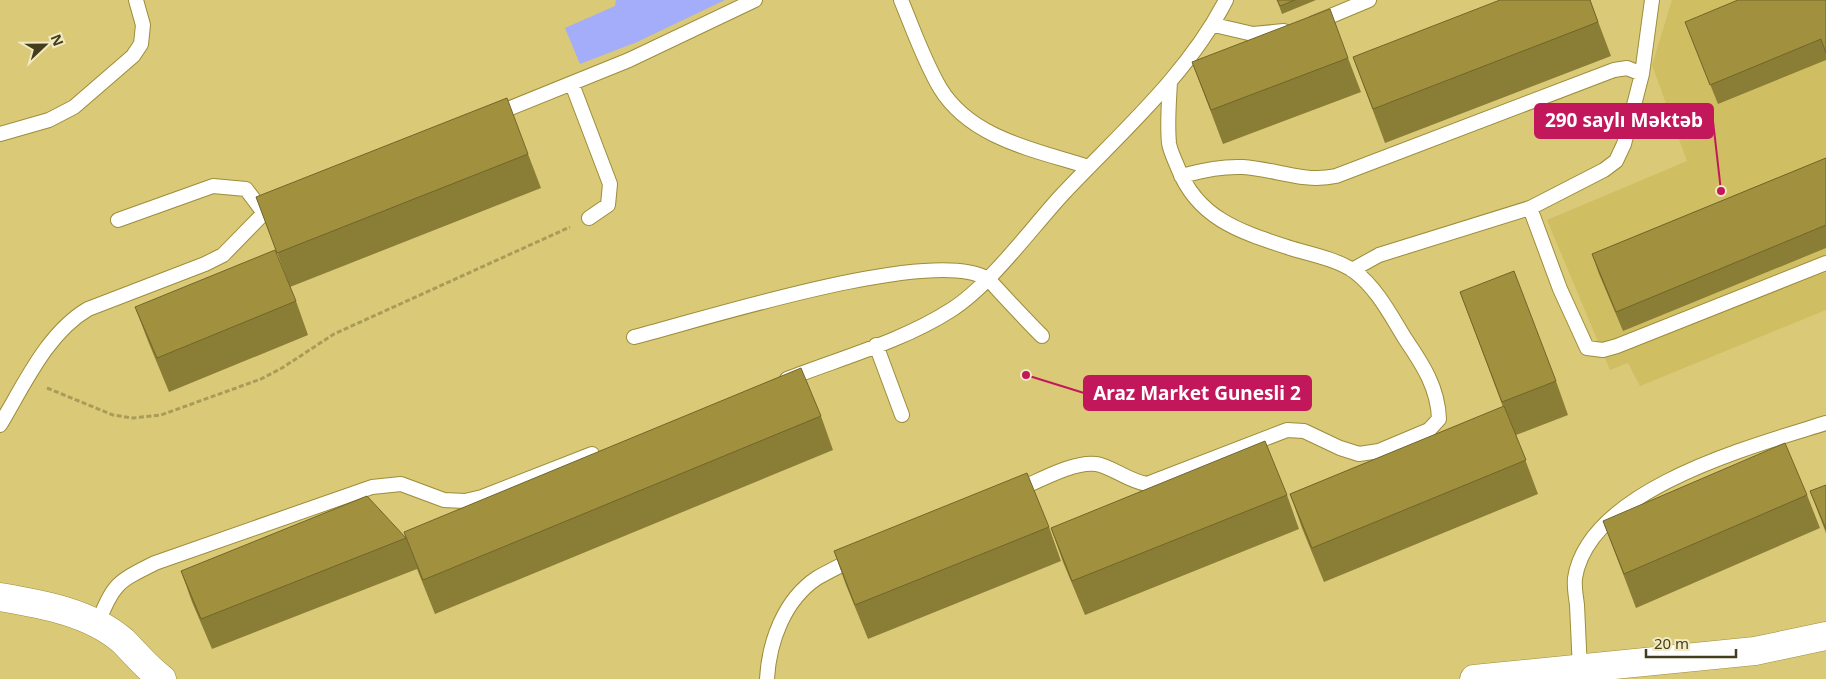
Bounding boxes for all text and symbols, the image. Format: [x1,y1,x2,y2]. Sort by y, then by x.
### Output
north arrow [20,20,70,70]
text: N [47,31,68,49]
callout: 290 saylı Məktəb [1535,104,1713,138]
text: 290 saylı Məktəb [1545,107,1703,133]
callout: Araz Market Gunesli 2 [1084,376,1311,410]
text: Araz Market Gunesli 2 [1093,380,1301,406]
scale bar [1646,626,1736,658]
text: 20 m [1654,633,1689,653]

